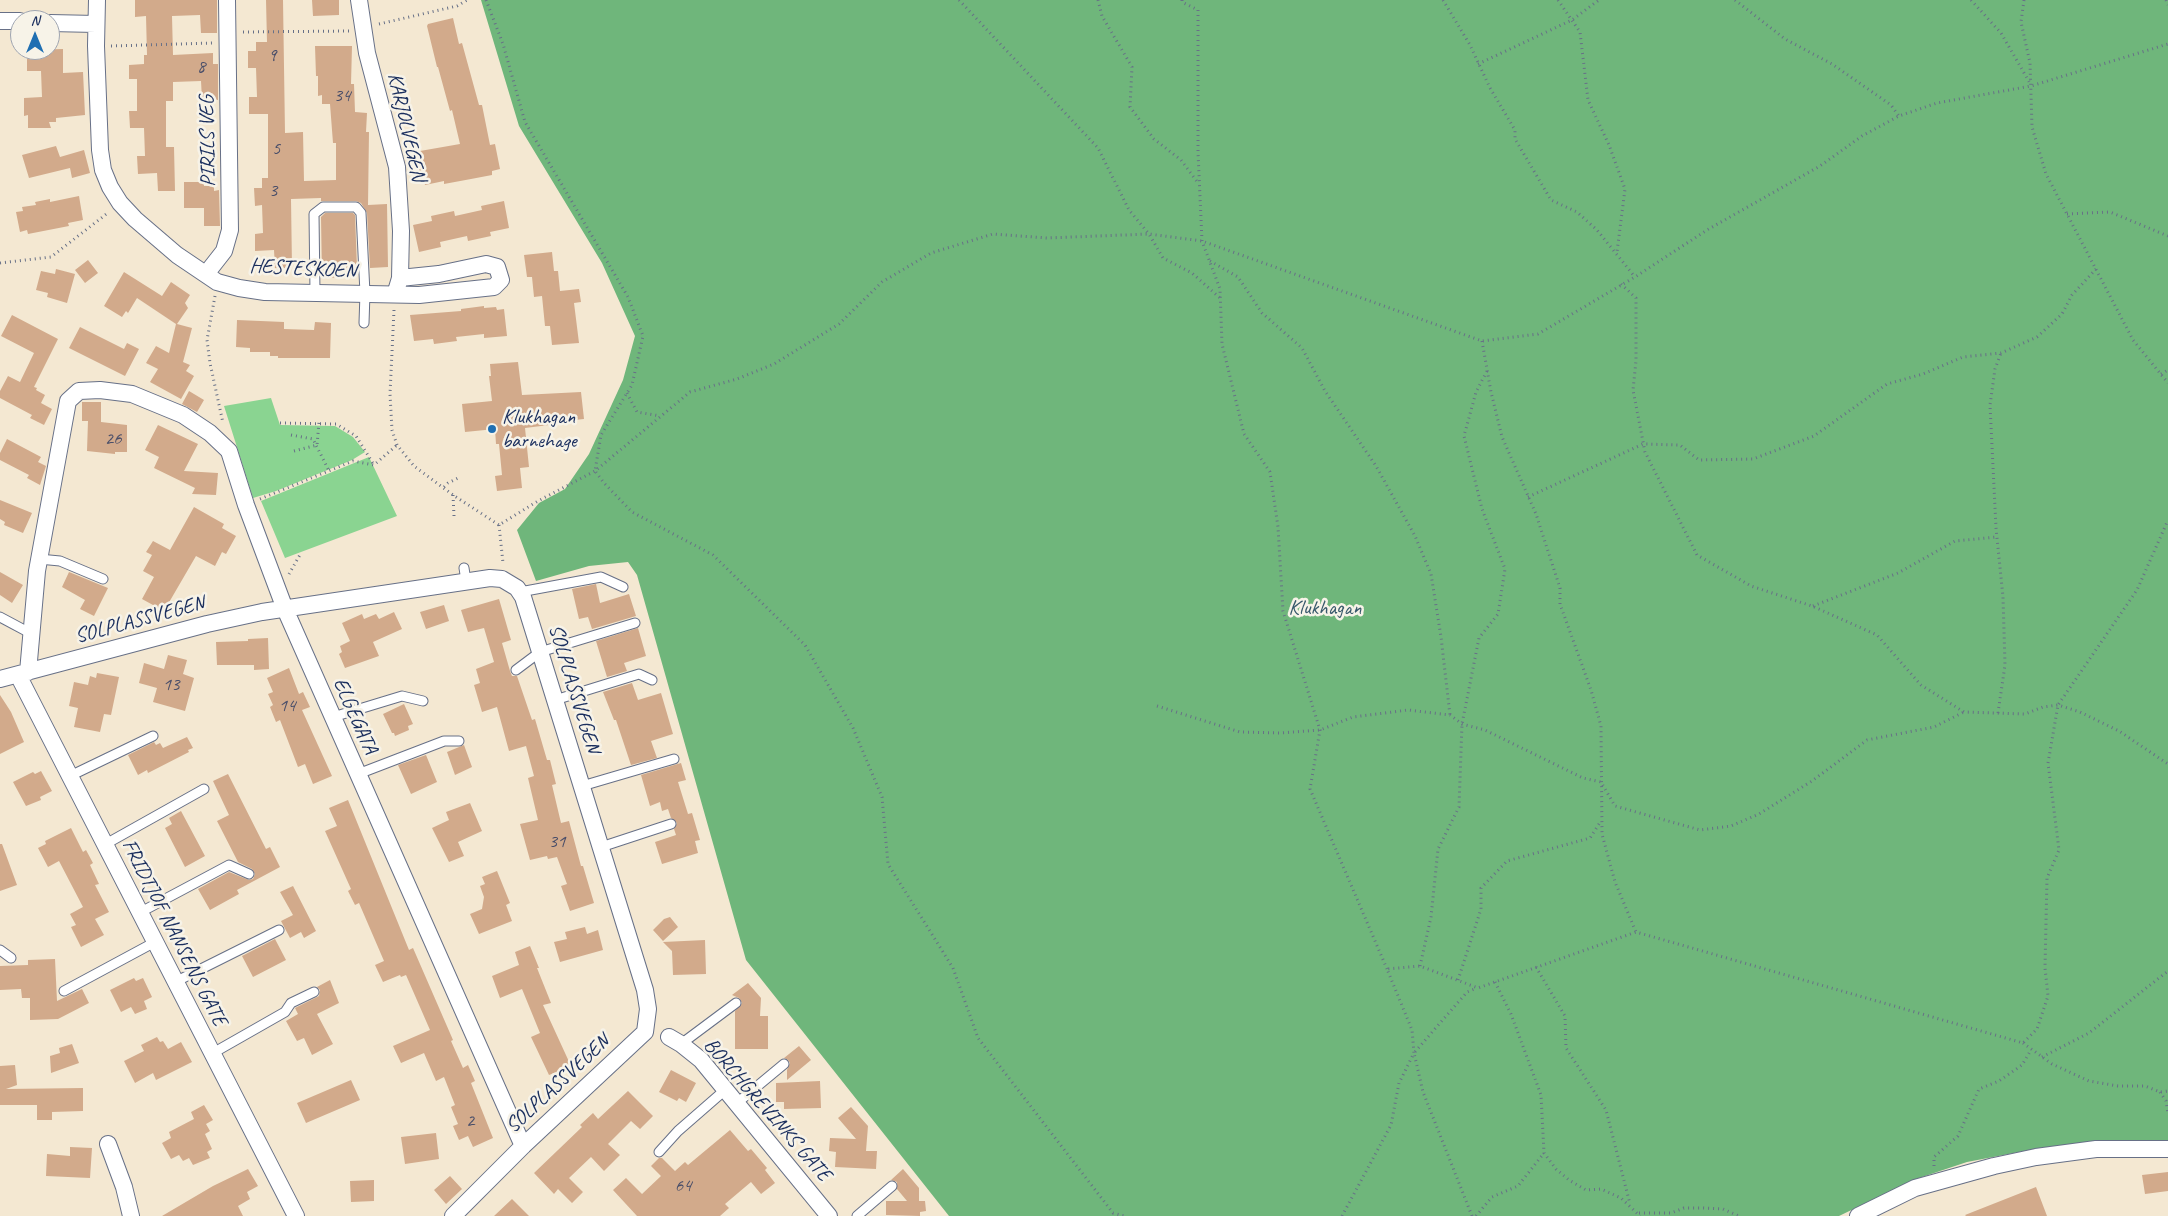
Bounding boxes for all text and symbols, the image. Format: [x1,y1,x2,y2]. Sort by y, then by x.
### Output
north arrow [10,10,60,60]
text: N [31,12,39,29]
house number: 9 [268,45,276,67]
house number: 8 [197,56,205,78]
street label: KARJOLVEGEN [381,70,431,184]
house number: 34 [333,85,351,107]
street label: PIRILS VEG [195,95,221,187]
house number: 5 [272,138,280,160]
house number: 3 [269,180,277,202]
street label: HESTESKOEN [249,254,357,284]
place label: Klukhagan barnehage [502,404,577,454]
marker: Klukhagan barnehage [486,423,498,435]
house number: 26 [104,428,122,450]
street label: SOLPLASSVEGEN [72,591,208,649]
park label: Klukhagan [1288,595,1362,621]
street label: SOLPLASSVEGEN [542,622,606,756]
house number: 13 [162,674,180,696]
street label: ELGEGATA [327,674,383,758]
house number: 14 [278,695,296,717]
house number: 31 [548,831,566,853]
street label: FRIDTJOF NANSENS GATE [116,835,232,1031]
street label: SOLPLASSVEGEN [501,1029,615,1139]
street label: BORCHGREVINKS GATE [698,1033,836,1187]
house number: 2 [466,1110,474,1132]
house number: 64 [674,1175,692,1197]

